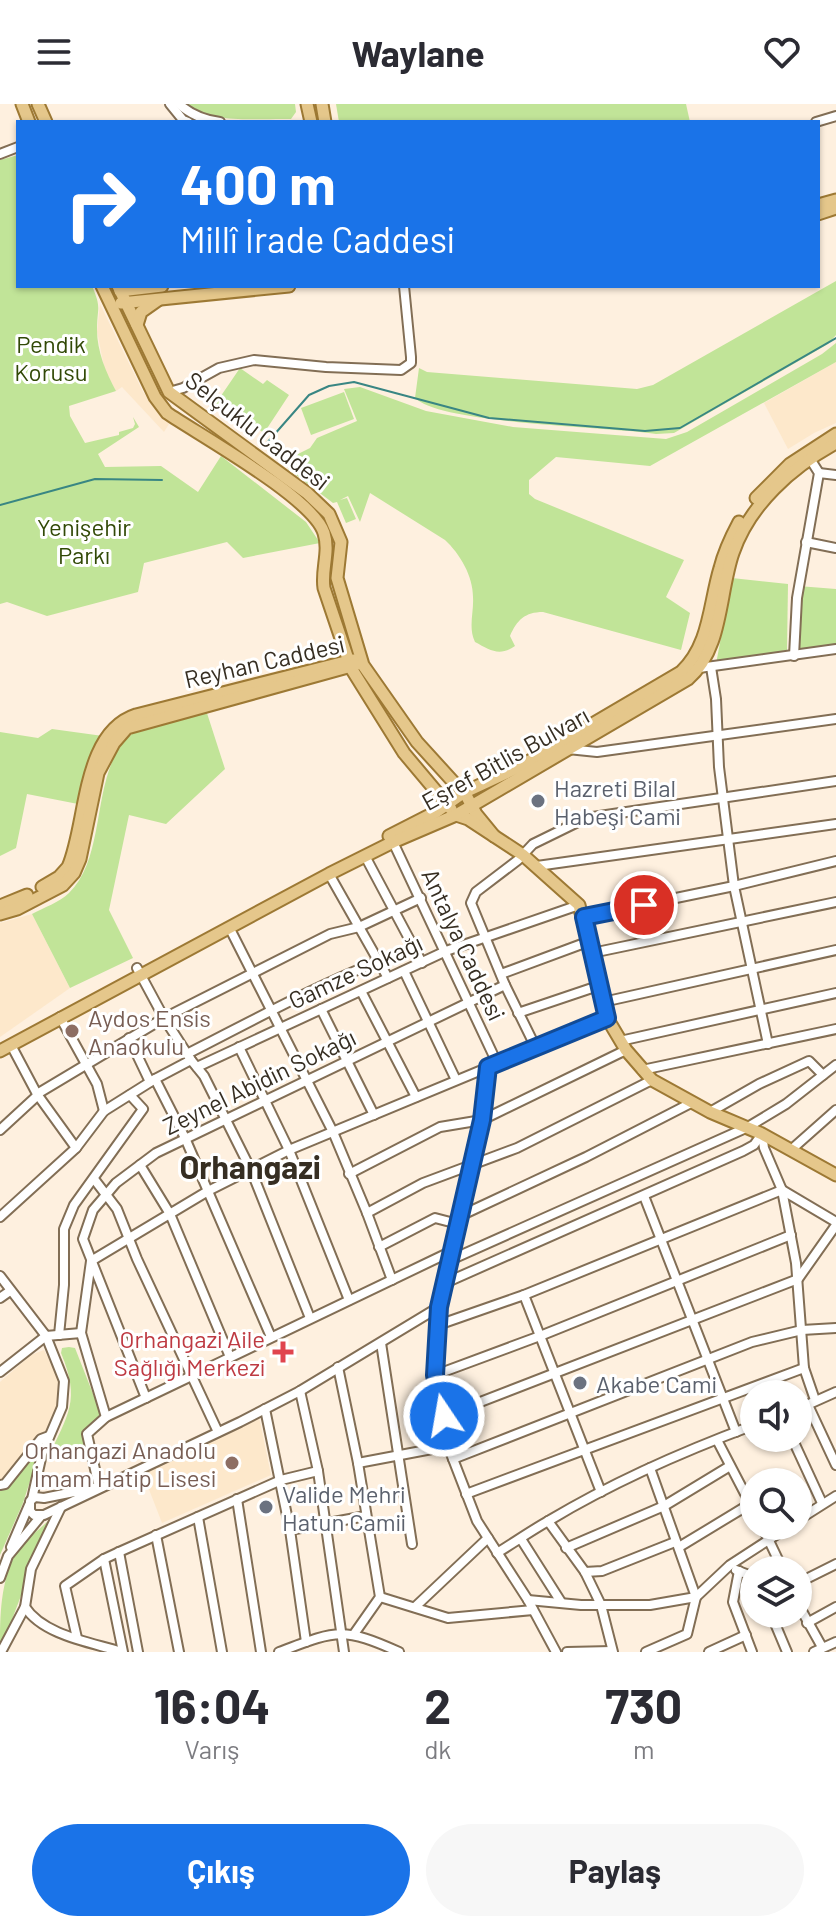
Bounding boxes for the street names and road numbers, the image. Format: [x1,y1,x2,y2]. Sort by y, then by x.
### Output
street label: Selçuklu Caddesi [180,365,336,495]
street label: Reyhan Caddesi [181,629,347,693]
street label: Eşref Bitlis Bulvarı [416,700,594,816]
street label: Antalya Caddesi [416,864,512,1024]
street label: Gamze Sokağı [284,927,426,1015]
street label: Zeynel Abidin Sokağı [158,1022,360,1140]

